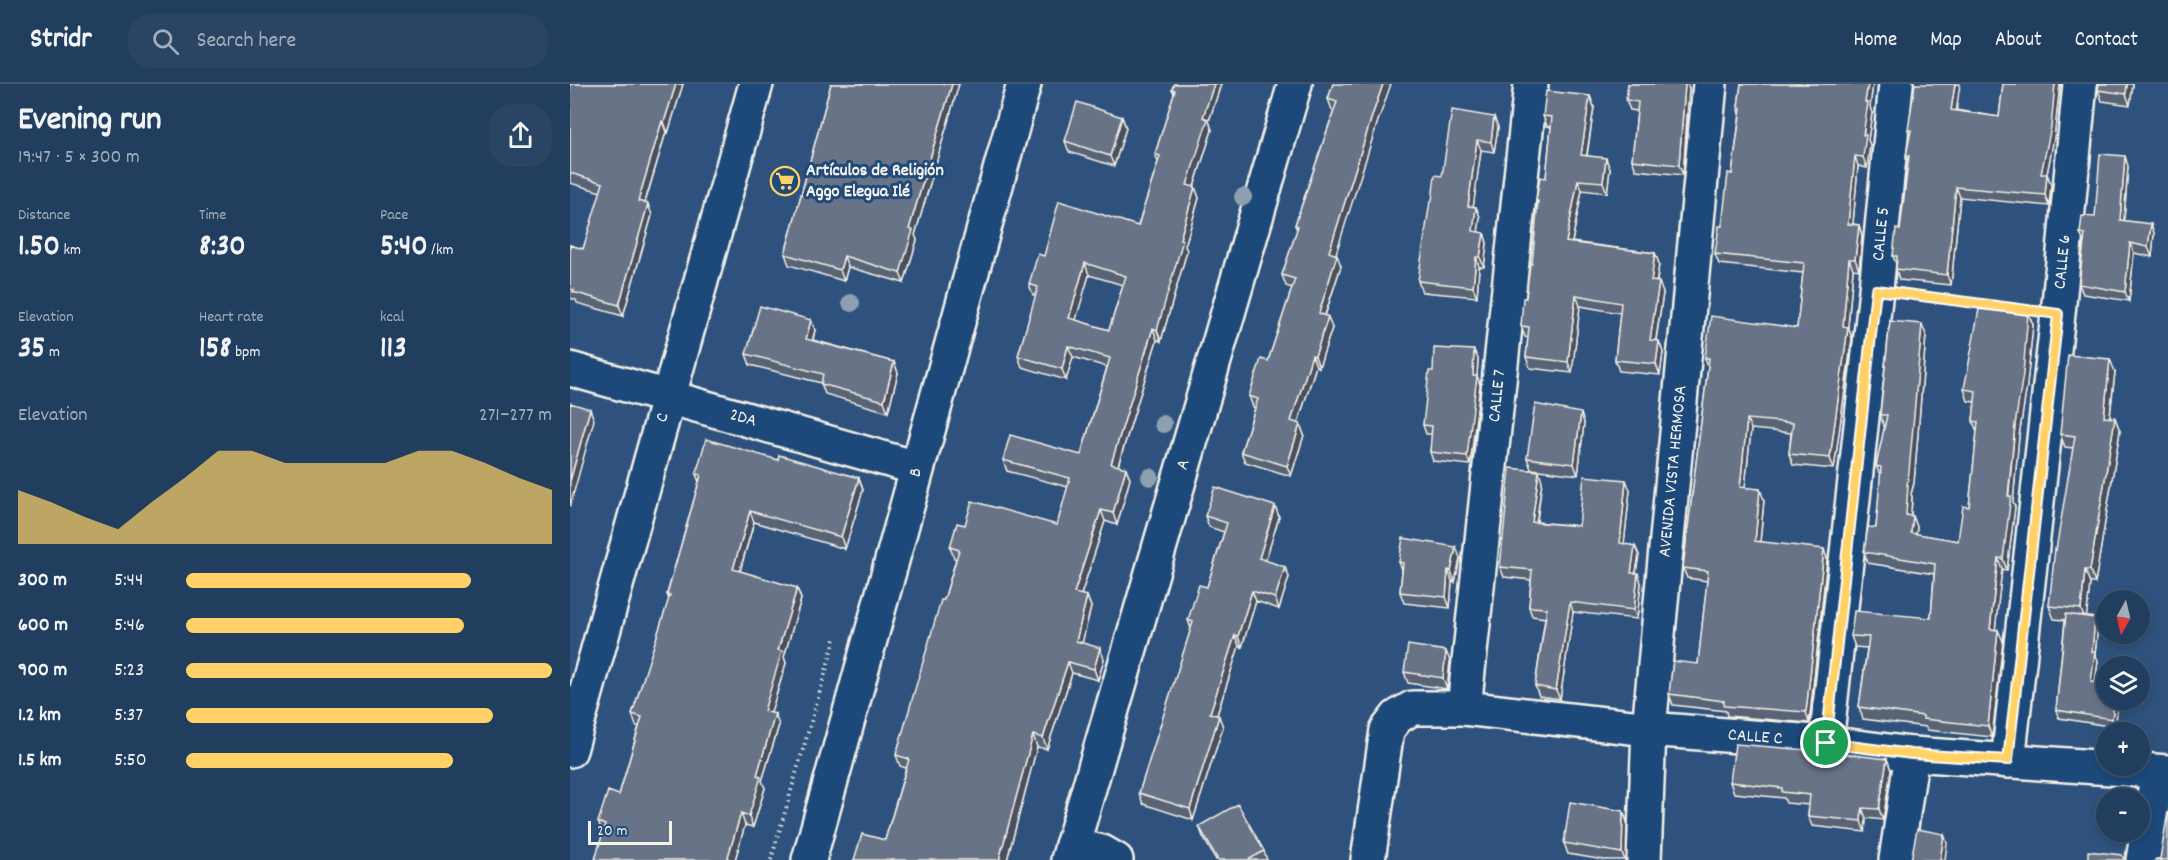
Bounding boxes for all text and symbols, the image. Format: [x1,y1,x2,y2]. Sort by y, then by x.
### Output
search box [128,14,548,68]
text: Stridr [30,21,92,61]
icon: search [149,25,182,58]
text: Search here [197,26,296,57]
text: Home [1853,26,1897,56]
text: Map [1930,26,1962,56]
text: About [1995,26,2042,56]
text: Contact [2075,26,2138,56]
text: Evening run [18,98,162,145]
button: share [489,104,552,167]
text: 19:47 · 5 × 300 m [18,144,140,172]
place label: Artículos de Religión Aggo Elegua Ilé [806,159,944,205]
supermarket icon: Artículos de Religión Aggo Elegua Ilé [769,165,801,197]
text: Distance [18,204,70,227]
text: Time [199,204,226,227]
text: Pace [380,204,408,227]
street label: CALLE 5 [1866,206,1896,262]
text: 1.50 [18,227,60,270]
text: 8:30 [199,227,246,270]
text: 5:40 [380,227,428,270]
street label: CALLE 6 [2048,234,2078,290]
text: km [60,239,81,262]
text: /km [428,239,453,262]
text: Elevation [18,306,74,329]
text: Heart rate [199,306,264,329]
text: kcal [380,306,404,329]
text: 35 [18,329,45,372]
text: 158 [199,329,232,372]
text: 113 [380,329,406,372]
text: m [45,341,60,364]
text: bpm [232,341,260,364]
street label: CALLE 7 [1482,368,1513,423]
street label: AVENIDA VISTA HERMOSA [1653,384,1694,558]
text: Elevation [18,402,88,430]
text: 271–277 m [479,402,552,430]
street label: 2DA [727,403,760,434]
street label: C [650,410,676,425]
street label: A [1170,456,1197,473]
street label: B [903,465,930,480]
text: 300 m [18,567,67,595]
text: 5:44 [114,567,143,595]
north arrow [2096,590,2150,644]
map controls [2096,590,2150,842]
text: 600 m [18,612,68,640]
text: 5:46 [114,612,145,640]
button: layers [2096,656,2150,710]
text: 900 m [18,657,67,685]
text: 5:23 [114,657,144,685]
text: 1.2 km [18,702,61,730]
text: 5:37 [114,702,143,730]
pin [1800,717,1851,768]
button: + [2096,722,2150,776]
street label: CALLE C [1727,723,1784,752]
icon: arrive [1809,726,1842,759]
text: 1.5 km [18,747,61,775]
text: 5:50 [114,747,147,775]
button: − [2096,788,2150,842]
scale bar [588,818,672,846]
text: 20 m [597,820,627,843]

